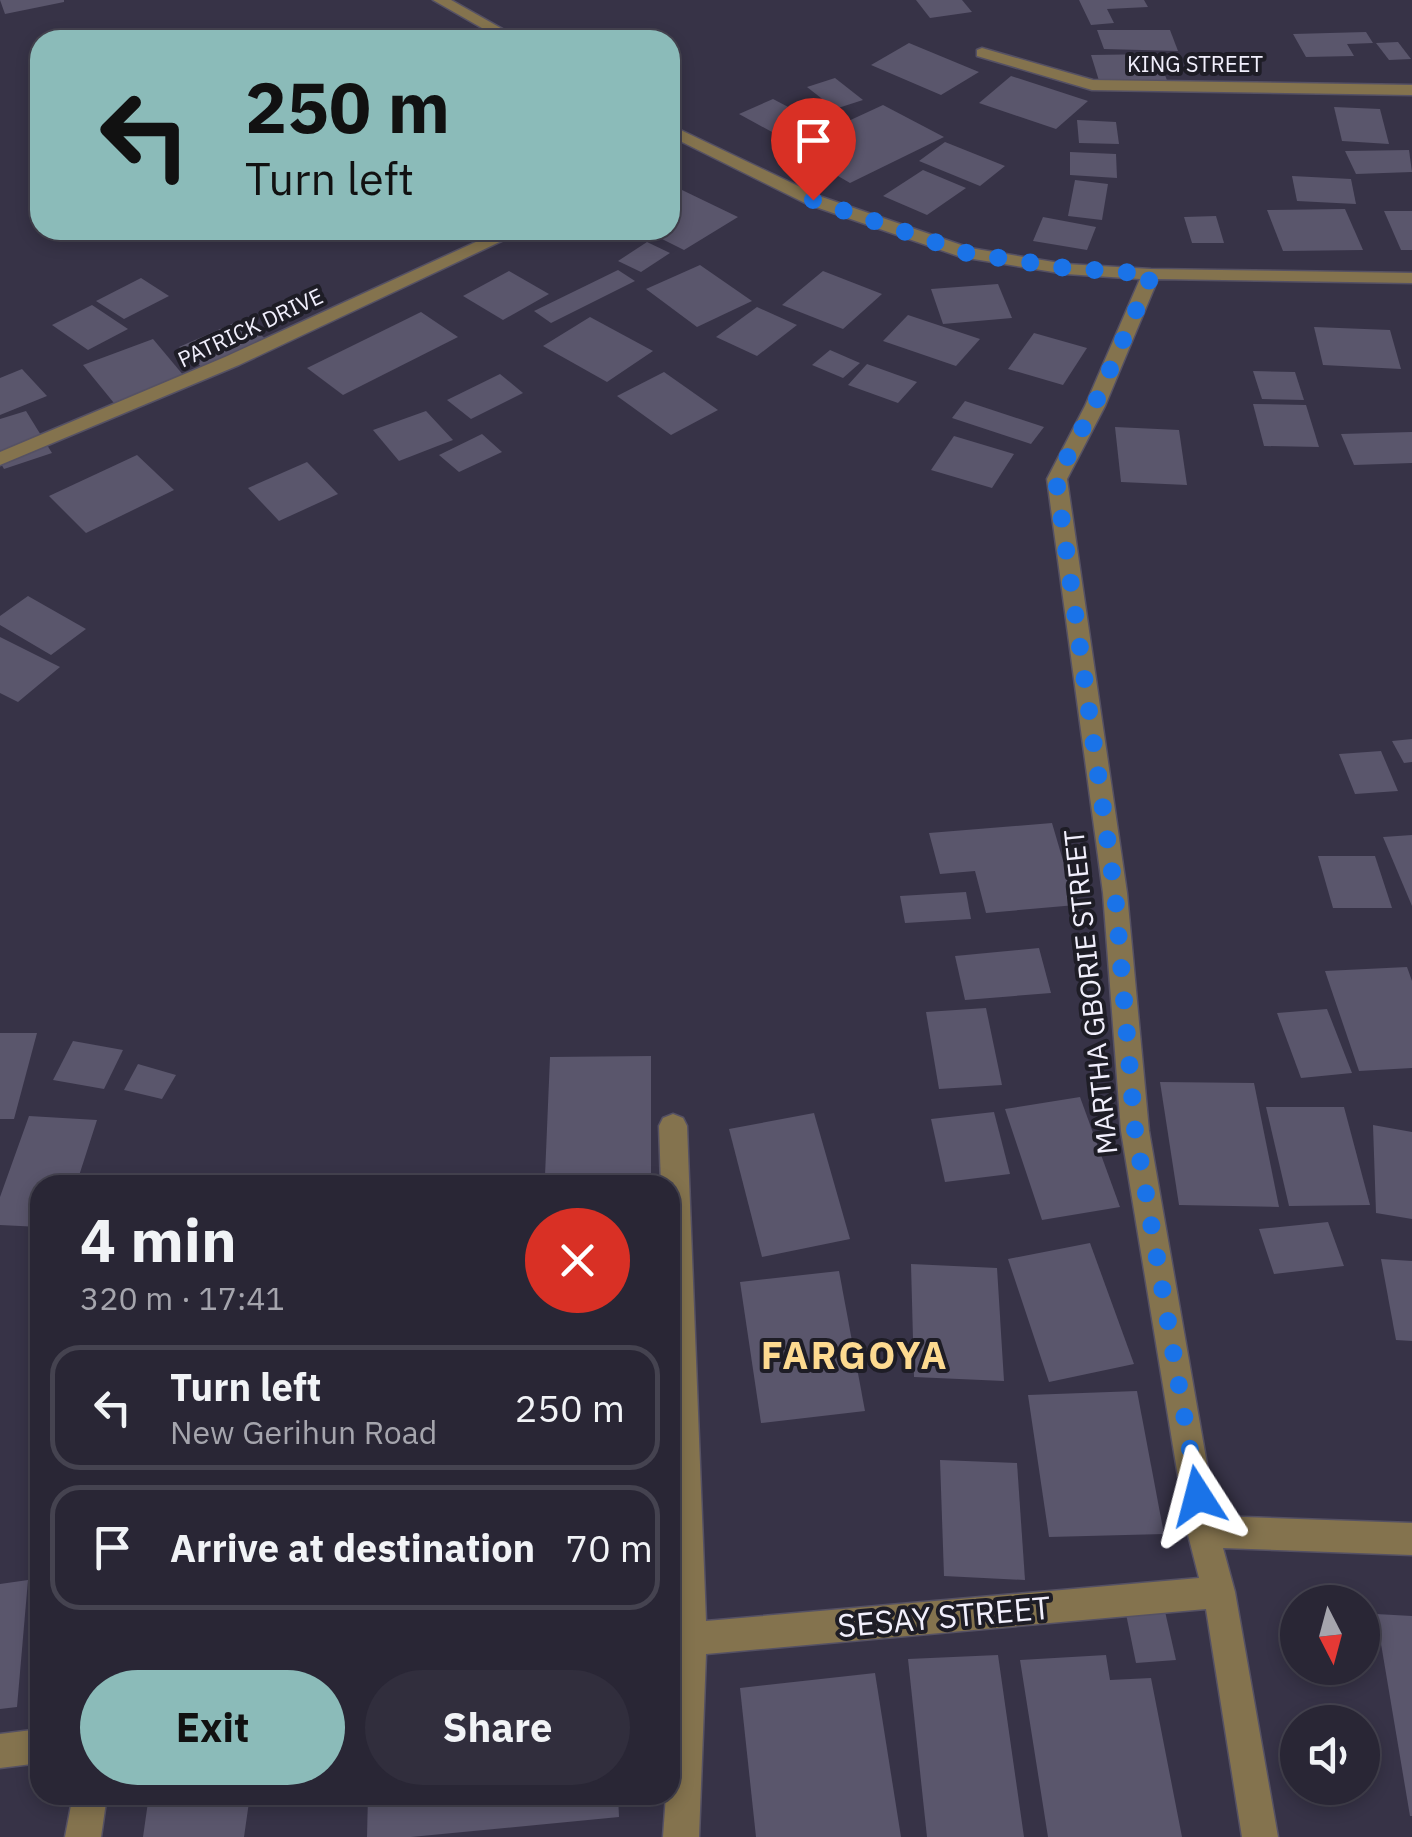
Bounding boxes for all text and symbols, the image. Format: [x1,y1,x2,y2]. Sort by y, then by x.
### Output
street label: KING STREET [1127,49,1264,78]
text: 250 m [245,61,450,152]
icon: left [80,70,210,200]
pin [771,98,856,201]
icon: arrive [786,113,841,168]
text: Turn left [245,149,414,207]
street label: PATRICK DRIVE [173,281,327,373]
street label: MARTHA GBORIE STREET [1055,828,1125,1156]
text: 4 min [80,1200,237,1279]
button: close [525,1208,630,1313]
text: 320 m · 17:41 [80,1277,285,1319]
district label: FARGOYA [761,1330,949,1379]
text: Turn left [170,1362,321,1411]
icon: left [85,1380,140,1435]
text: 250 m [514,1383,625,1432]
text: New Gerihun Road [170,1411,437,1453]
position arrow [1146,1444,1250,1548]
icon: arrive [85,1520,140,1575]
text: Arrive at destination [170,1523,535,1572]
text: 70 m [565,1523,653,1572]
north arrow [1280,1585,1380,1685]
map controls [1280,1585,1380,1805]
street label: SESAY STREET [836,1586,1052,1646]
button: Exit [80,1670,345,1785]
button: Share [365,1670,630,1785]
button: sound [1280,1705,1380,1805]

